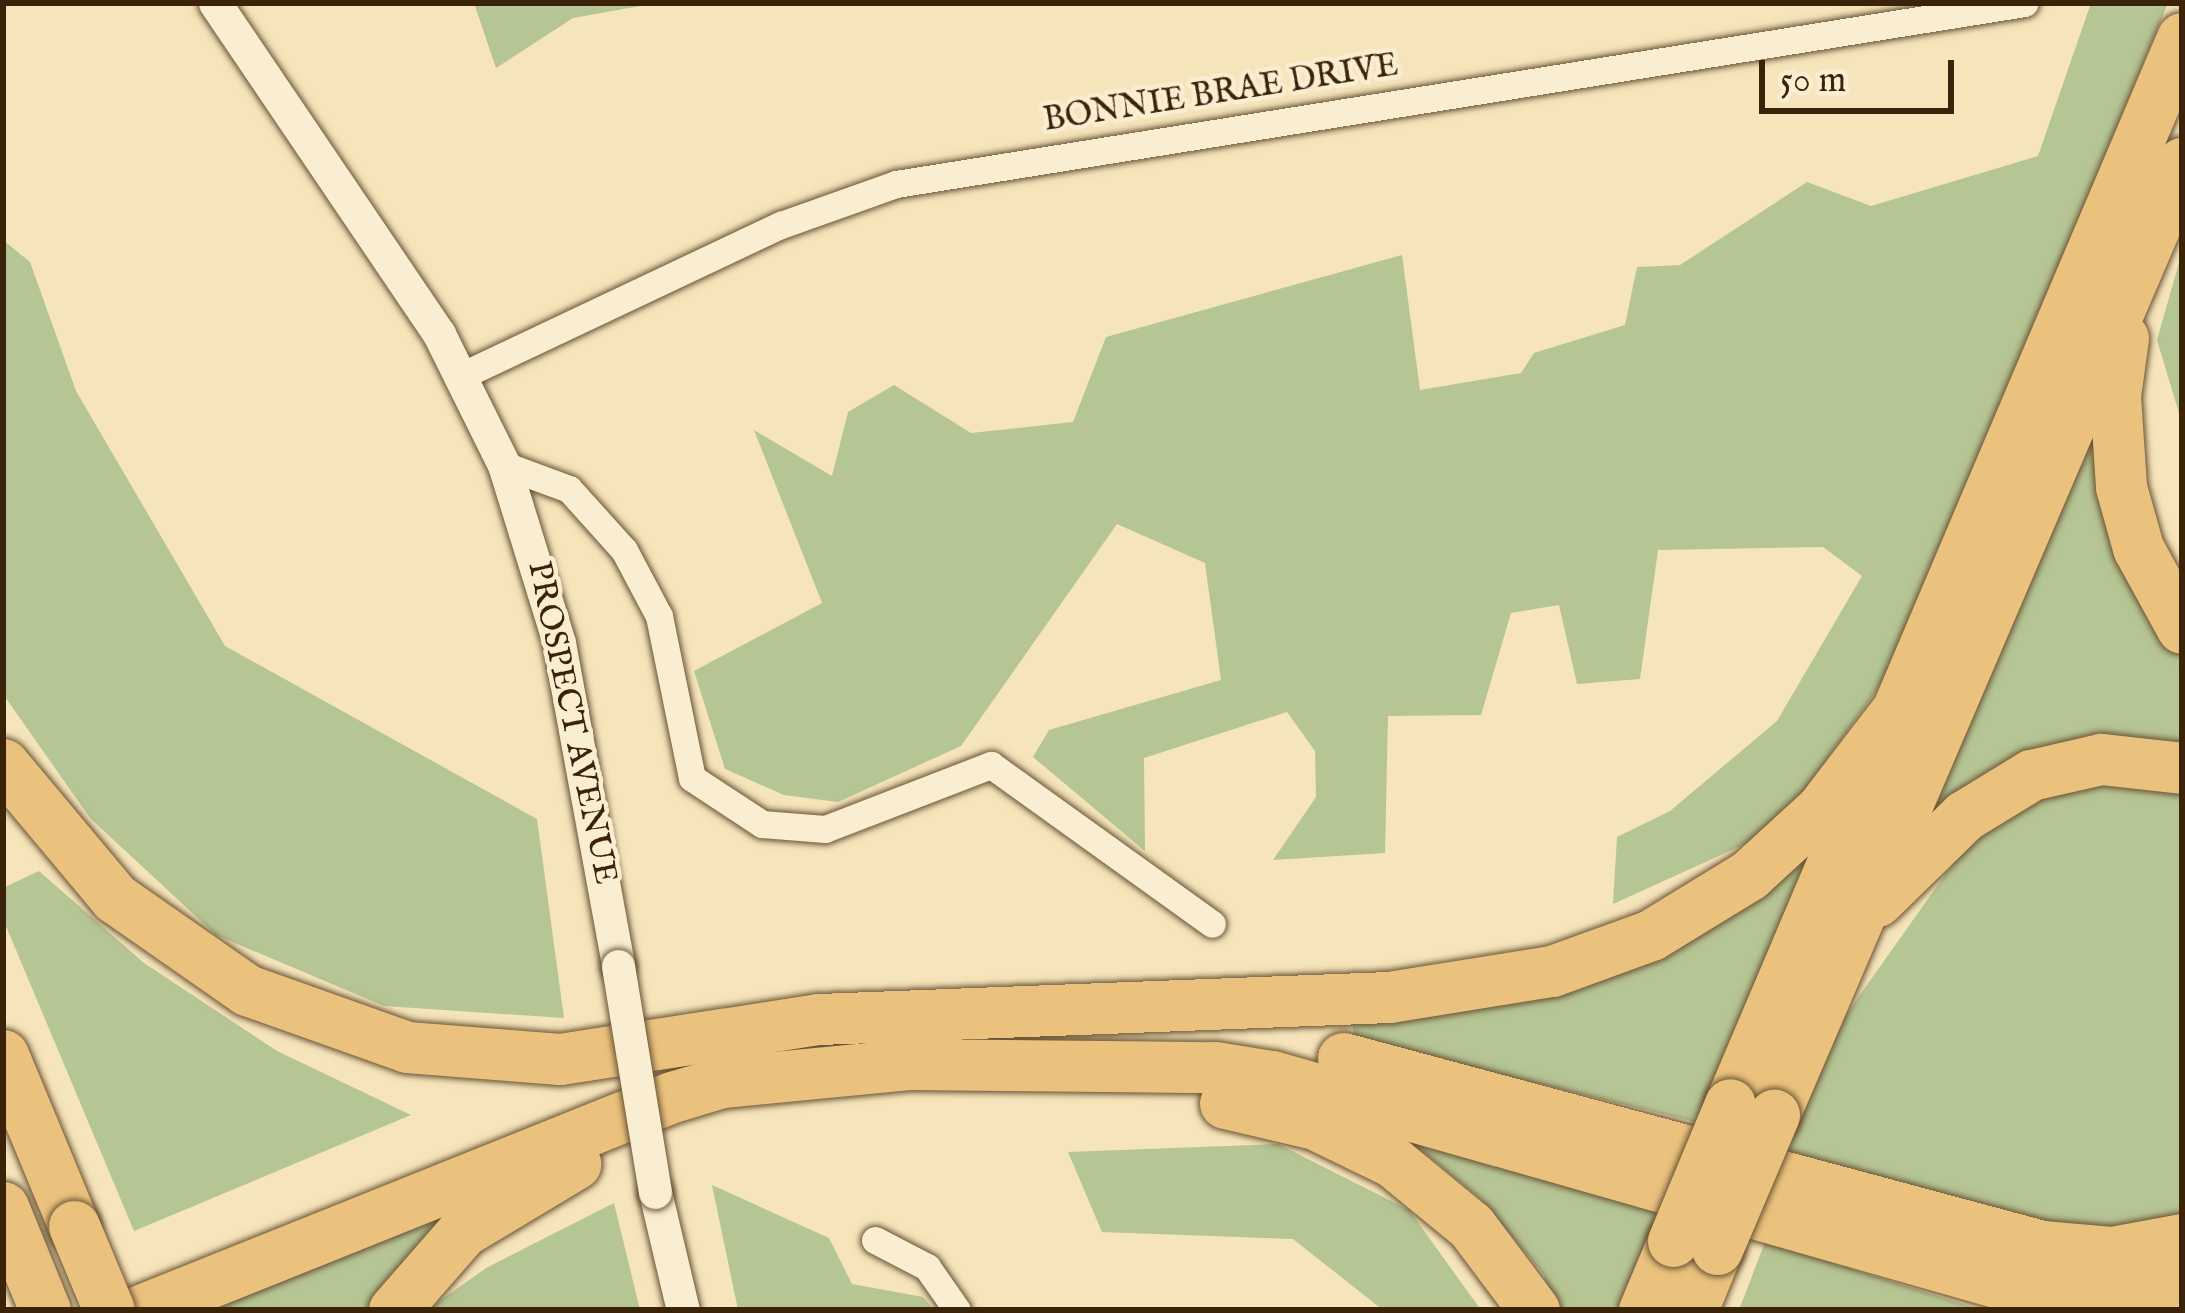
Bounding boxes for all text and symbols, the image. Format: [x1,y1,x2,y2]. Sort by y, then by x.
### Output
scale bar [1765,36,1960,110]
street label: BONNIE BRAE DRIVE [1041,46,1401,142]
text: 50 m [1780,58,1846,104]
street label: PROSPECT AVENUE [517,558,625,888]

